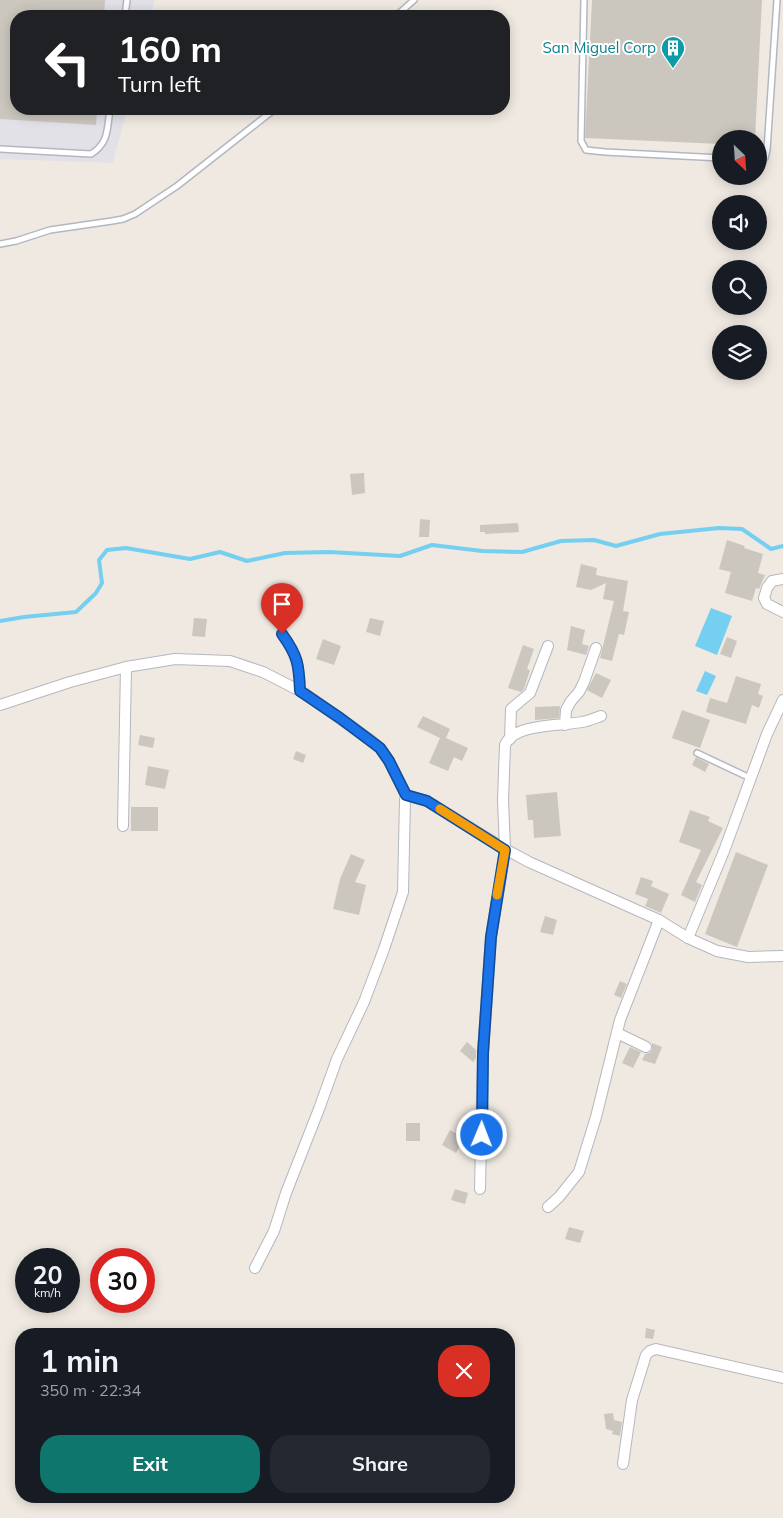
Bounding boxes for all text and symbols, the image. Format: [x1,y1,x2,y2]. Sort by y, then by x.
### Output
text: 160 m [118,27,222,71]
icon: left [35,30,100,95]
building icon: San Miguel Corp [660,35,686,69]
place label: San Miguel Corp [542,38,656,57]
text: Turn left [118,70,201,98]
north arrow [712,130,768,185]
map controls [712,130,767,380]
button: sound [712,195,767,250]
button: search [712,260,767,315]
button: layers [712,325,767,380]
pin [261,583,303,634]
icon: arrive [268,590,296,618]
position arrow [455,1108,507,1160]
speed limit sign: 30 [90,1248,155,1313]
text: 20 [32,1259,63,1290]
text: km/h [34,1285,61,1300]
text: 1 min [40,1342,119,1380]
button: close [438,1345,490,1397]
text: 350 m · 22:34 [40,1380,141,1400]
button: Exit [40,1435,260,1493]
button: Share [270,1435,490,1493]

